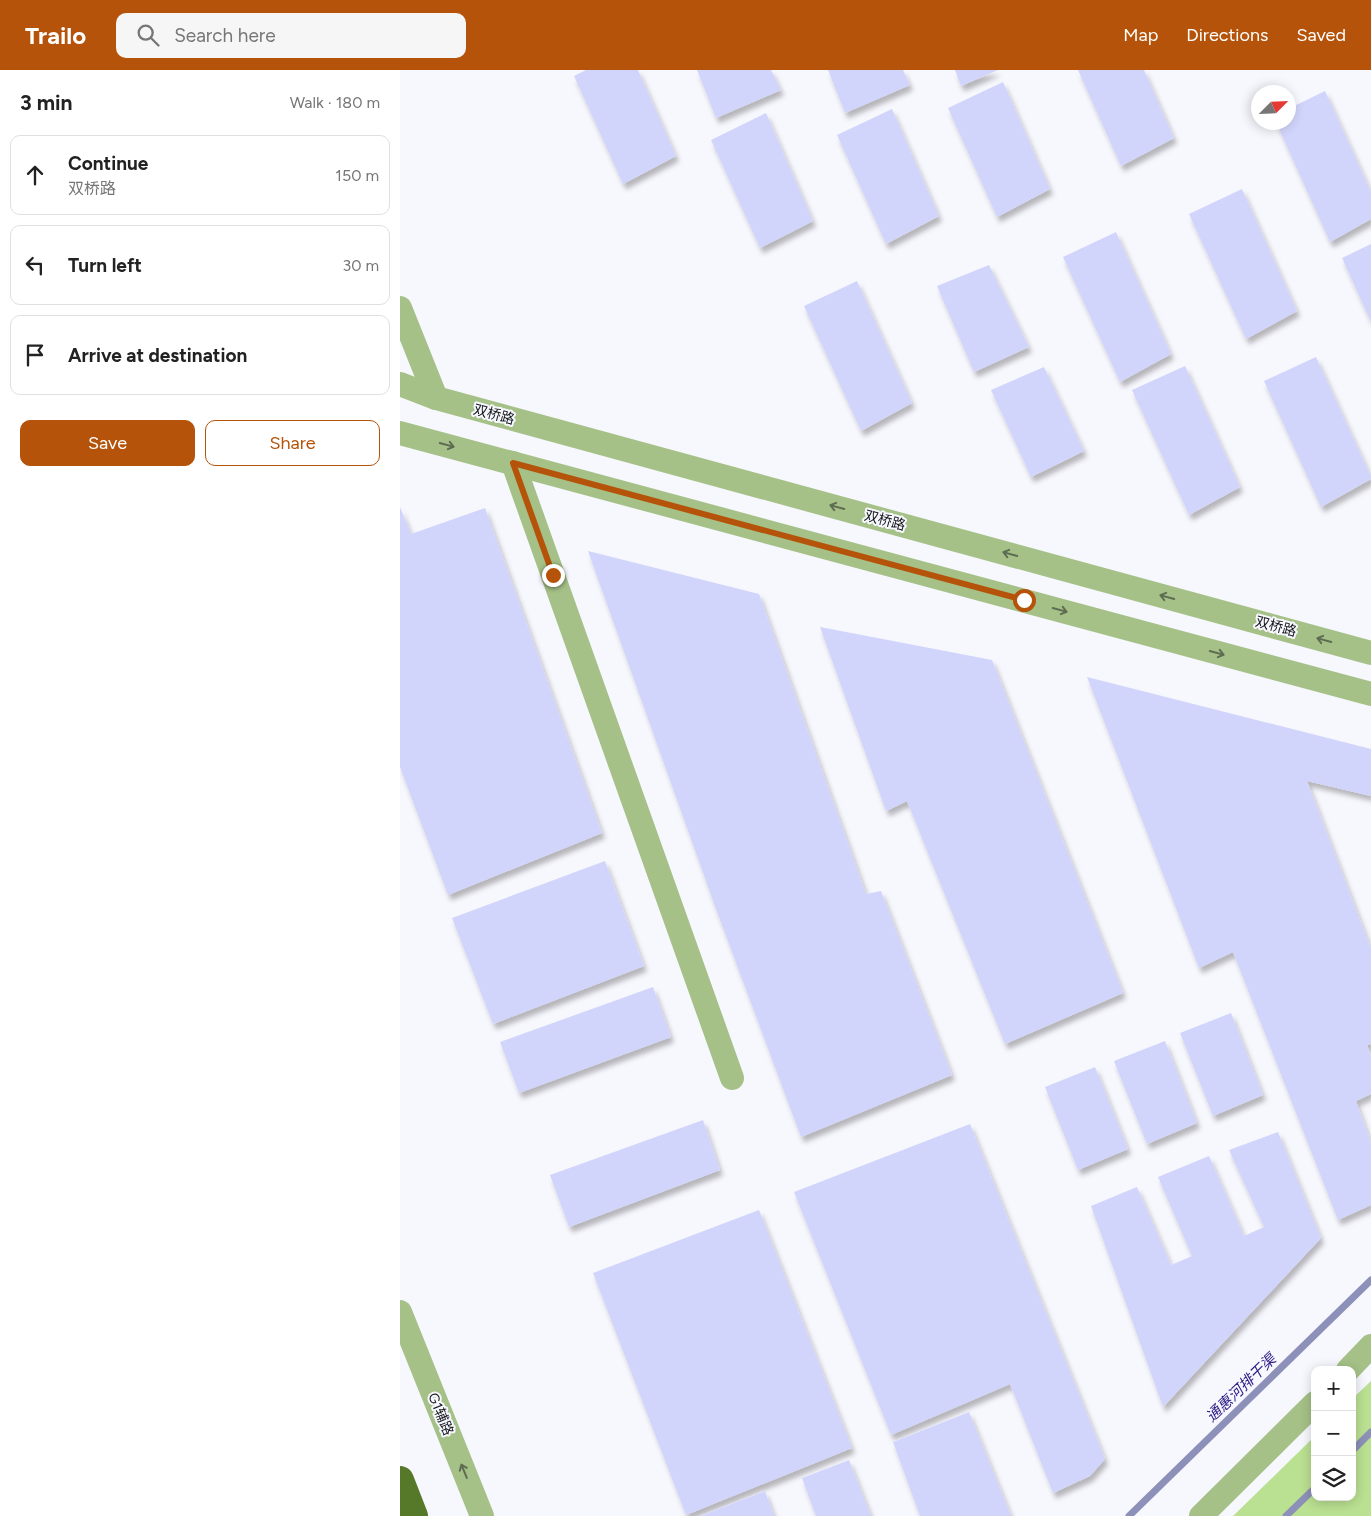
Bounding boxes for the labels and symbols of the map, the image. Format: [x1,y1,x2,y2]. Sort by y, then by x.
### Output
north arrow [1251,85,1296,130]
street label: 双桥路 [471,401,516,428]
one-way arrow [439,441,455,451]
one-way arrow [829,502,845,511]
street label: 双桥路 [862,507,907,534]
one-way arrow [1003,549,1019,559]
route end [542,564,565,587]
route start [1013,589,1036,612]
one-way arrow [1160,592,1176,601]
one-way arrow [1052,606,1068,616]
street label: 双桥路 [1253,613,1298,640]
one-way arrow [1316,634,1332,644]
one-way arrow [1209,648,1225,658]
water label: 通惠河排干渠 [1202,1349,1281,1426]
street label: G1辅路 [424,1390,457,1438]
one-way arrow [458,1464,468,1479]

